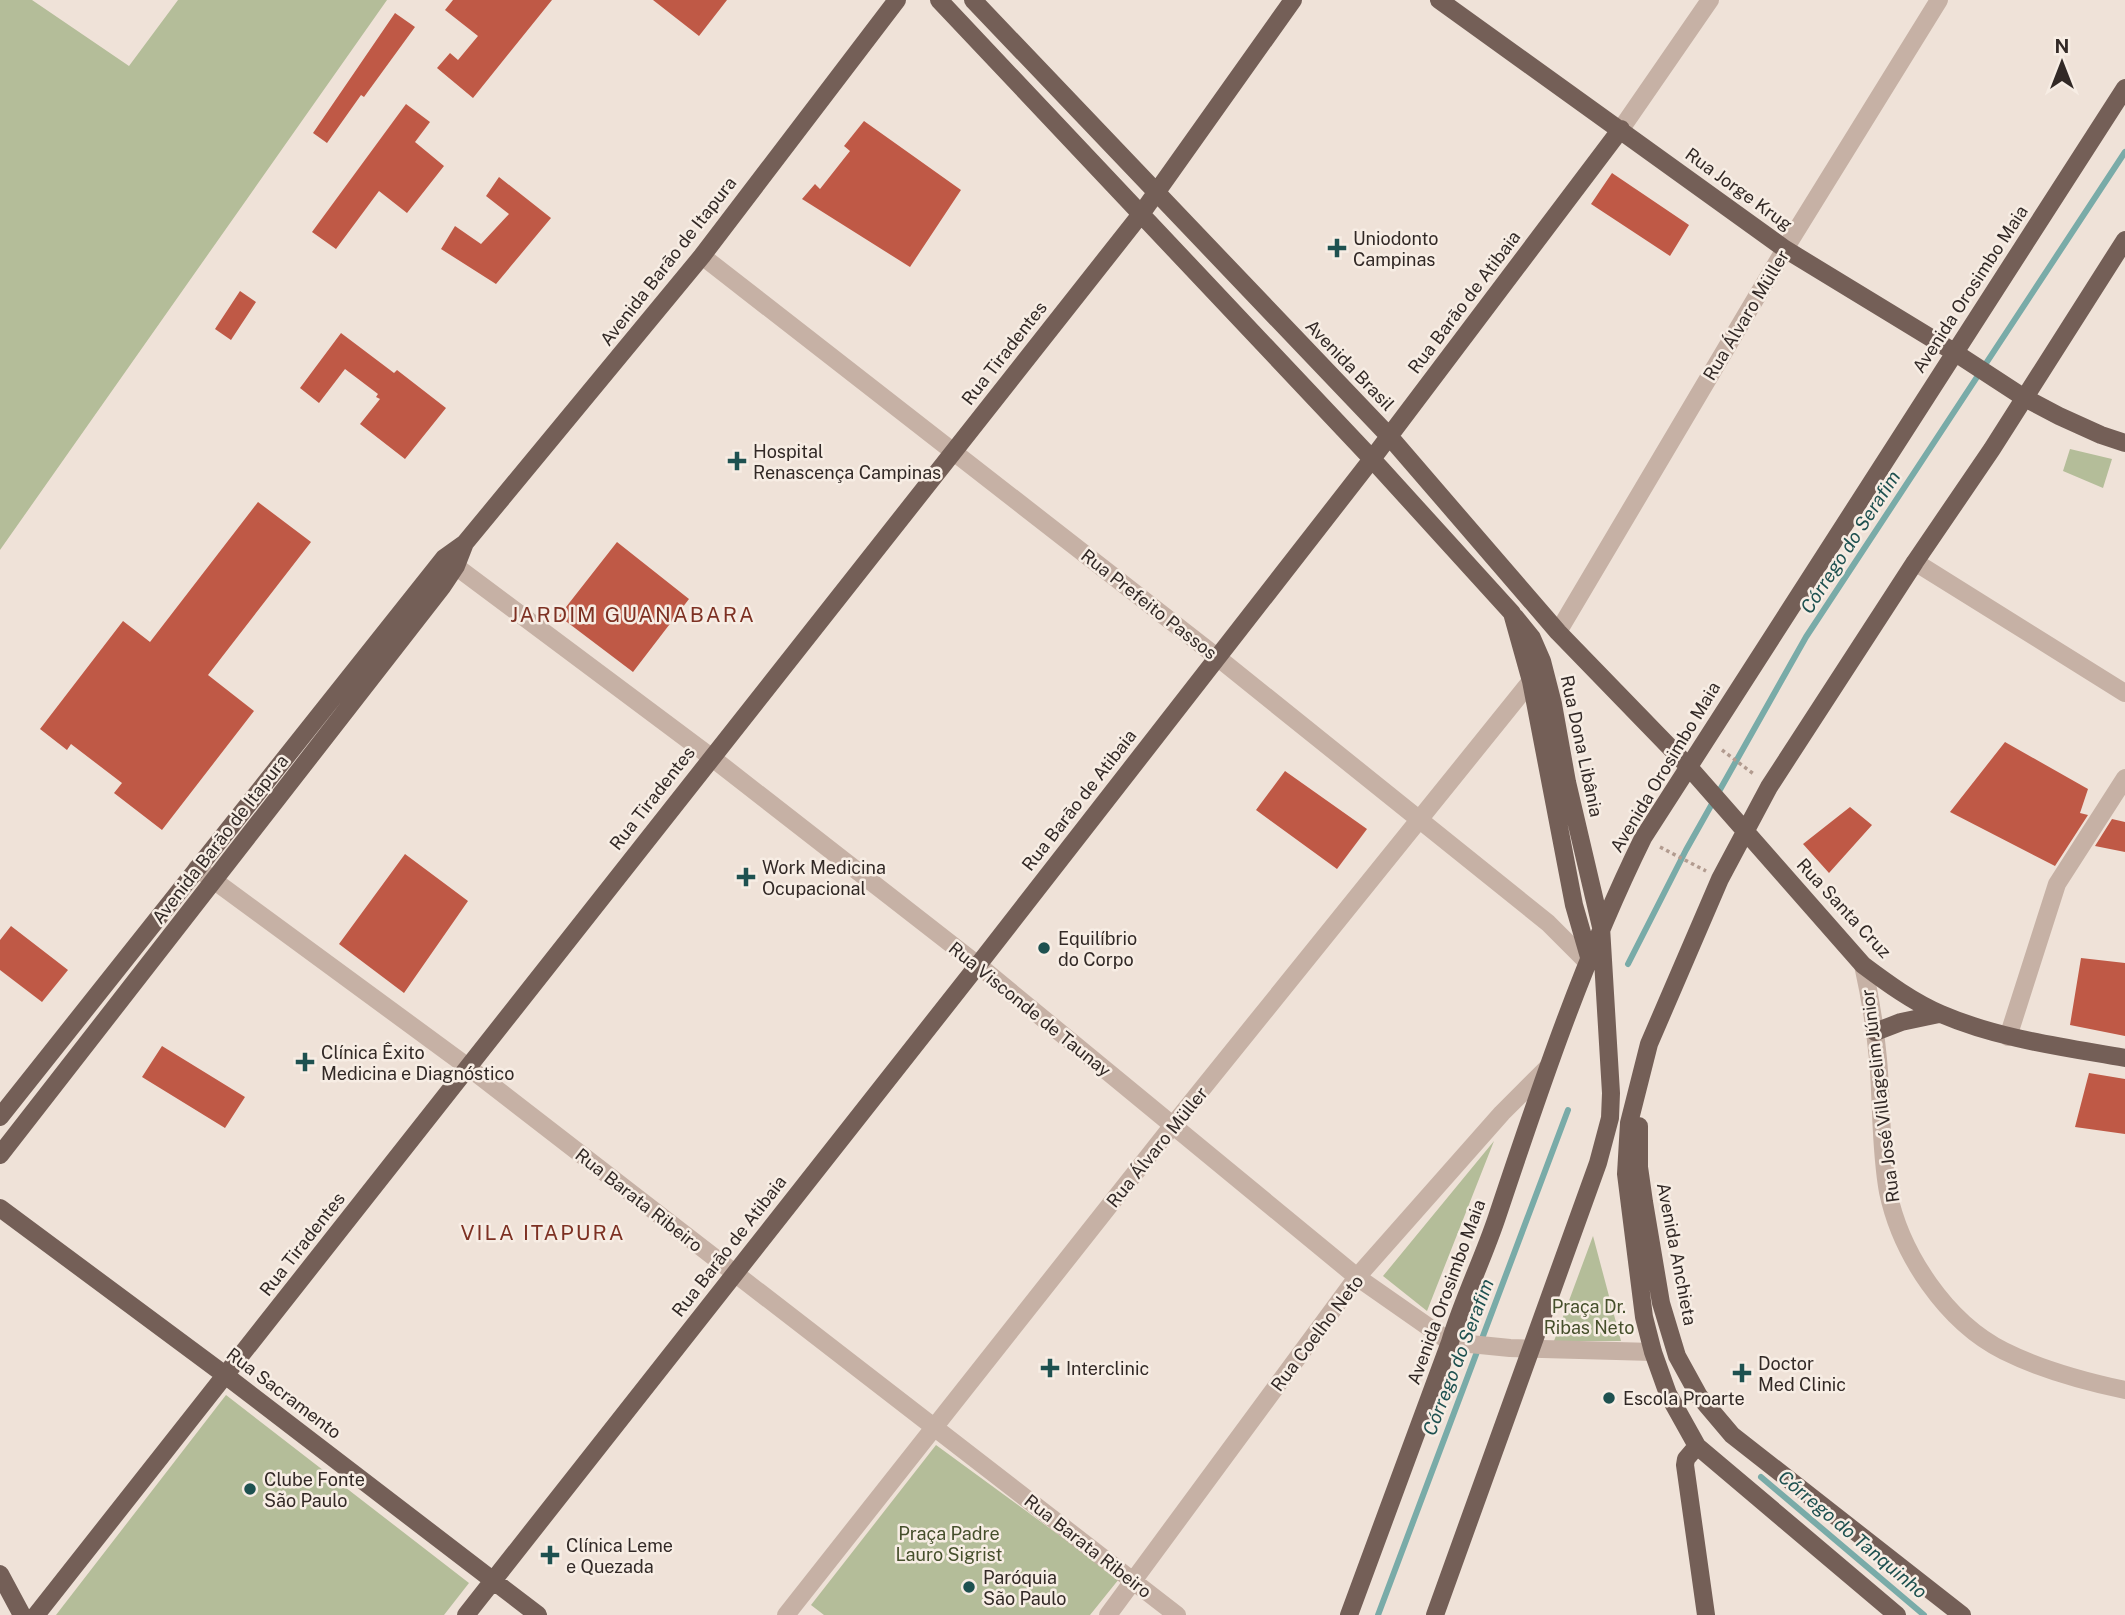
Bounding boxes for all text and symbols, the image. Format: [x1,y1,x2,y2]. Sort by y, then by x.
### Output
north arrow [2027,28,2097,98]
text: N [2055,35,2069,57]
street label: Rua Jorge Krug [1681,143,1797,235]
street label: Avenida Barão de Itapura [596,172,740,350]
street label: Avenida Orosimbo Maia [1908,201,2032,377]
street label: Rua Barão de Atibaia [1403,227,1525,377]
place label: Uniodonto Campinas [1353,228,1438,270]
marker: Uniodonto Campinas [1327,238,1347,258]
street label: Rua Álvaro Müller [1698,245,1793,384]
street label: Rua Tiradentes [957,297,1051,409]
street label: Avenida Brasil [1301,315,1399,415]
place label: Hospital Renascença Campinas [753,441,941,483]
marker: Hospital Renascença Campinas [727,451,747,471]
water label: Córrego do Serafim [1796,466,1904,618]
street label: Rua Prefeito Passos [1077,544,1221,664]
district label: JARDIM GUANABARA [510,602,756,627]
street label: Rua Dona Libânia [1557,673,1607,819]
street label: Avenida Orosimbo Maia [1606,678,1724,856]
street label: Rua Barão de Atibaia [1017,725,1141,875]
street label: Rua Tiradentes [605,742,699,854]
street label: Avenida Barão de Itapura [148,750,292,928]
street label: Rua Santa Cruz [1792,854,1896,962]
place label: Work Medicina Ocupacional [762,857,886,899]
marker: Work Medicina Ocupacional [736,867,756,887]
place label: Equilíbrio do Corpo [1058,928,1137,970]
street label: Rua Visconde de Taunay [945,937,1115,1081]
marker: Equilíbrio do Corpo [1036,940,1052,956]
street label: Rua José Villagelim Júnior [1856,988,1904,1204]
place label: Clínica Êxito Medicina e Diagnóstico [321,1042,514,1084]
marker: Clínica Êxito Medicina e Diagnóstico [295,1052,315,1072]
street label: Rua Álvaro Müller [1101,1082,1212,1211]
street label: Rua Barata Ribeiro [571,1144,707,1256]
street label: Rua Barão de Atibaia [667,1171,791,1321]
street label: Avenida Anchieta [1653,1181,1701,1327]
street label: Rua Tiradentes [255,1188,349,1300]
street label: Avenida Orosimbo Maia [1403,1197,1489,1387]
district label: VILA ITAPURA [460,1220,626,1245]
street label: Rua Coelho Neto [1267,1271,1367,1395]
water label: Córrego do Serafim [1418,1276,1498,1438]
park label: Praça Dr. Ribas Neto [1544,1296,1634,1338]
street label: Rua Sacramento [223,1343,345,1443]
place label: Doctor Med Clinic [1758,1353,1846,1395]
marker: Interclinic [1040,1358,1060,1378]
place label: Interclinic [1066,1358,1149,1379]
marker: Doctor Med Clinic [1732,1363,1752,1383]
place label: Escola Proarte [1623,1388,1745,1409]
marker: Escola Proarte [1601,1390,1617,1406]
water label: Córrego do Tanquinho [1774,1465,1932,1603]
place label: Clube Fonte São Paulo [264,1469,365,1511]
marker: Clube Fonte São Paulo [242,1481,258,1497]
street label: Rua Barata Ribeiro [1020,1490,1156,1602]
park label: Praça Padre Lauro Sigrist [895,1523,1003,1565]
place label: Clínica Leme e Quezada [566,1535,673,1577]
marker: Clínica Leme e Quezada [540,1545,560,1565]
place label: Paróquia São Paulo [983,1567,1066,1609]
marker: Paróquia São Paulo [961,1579,977,1595]

